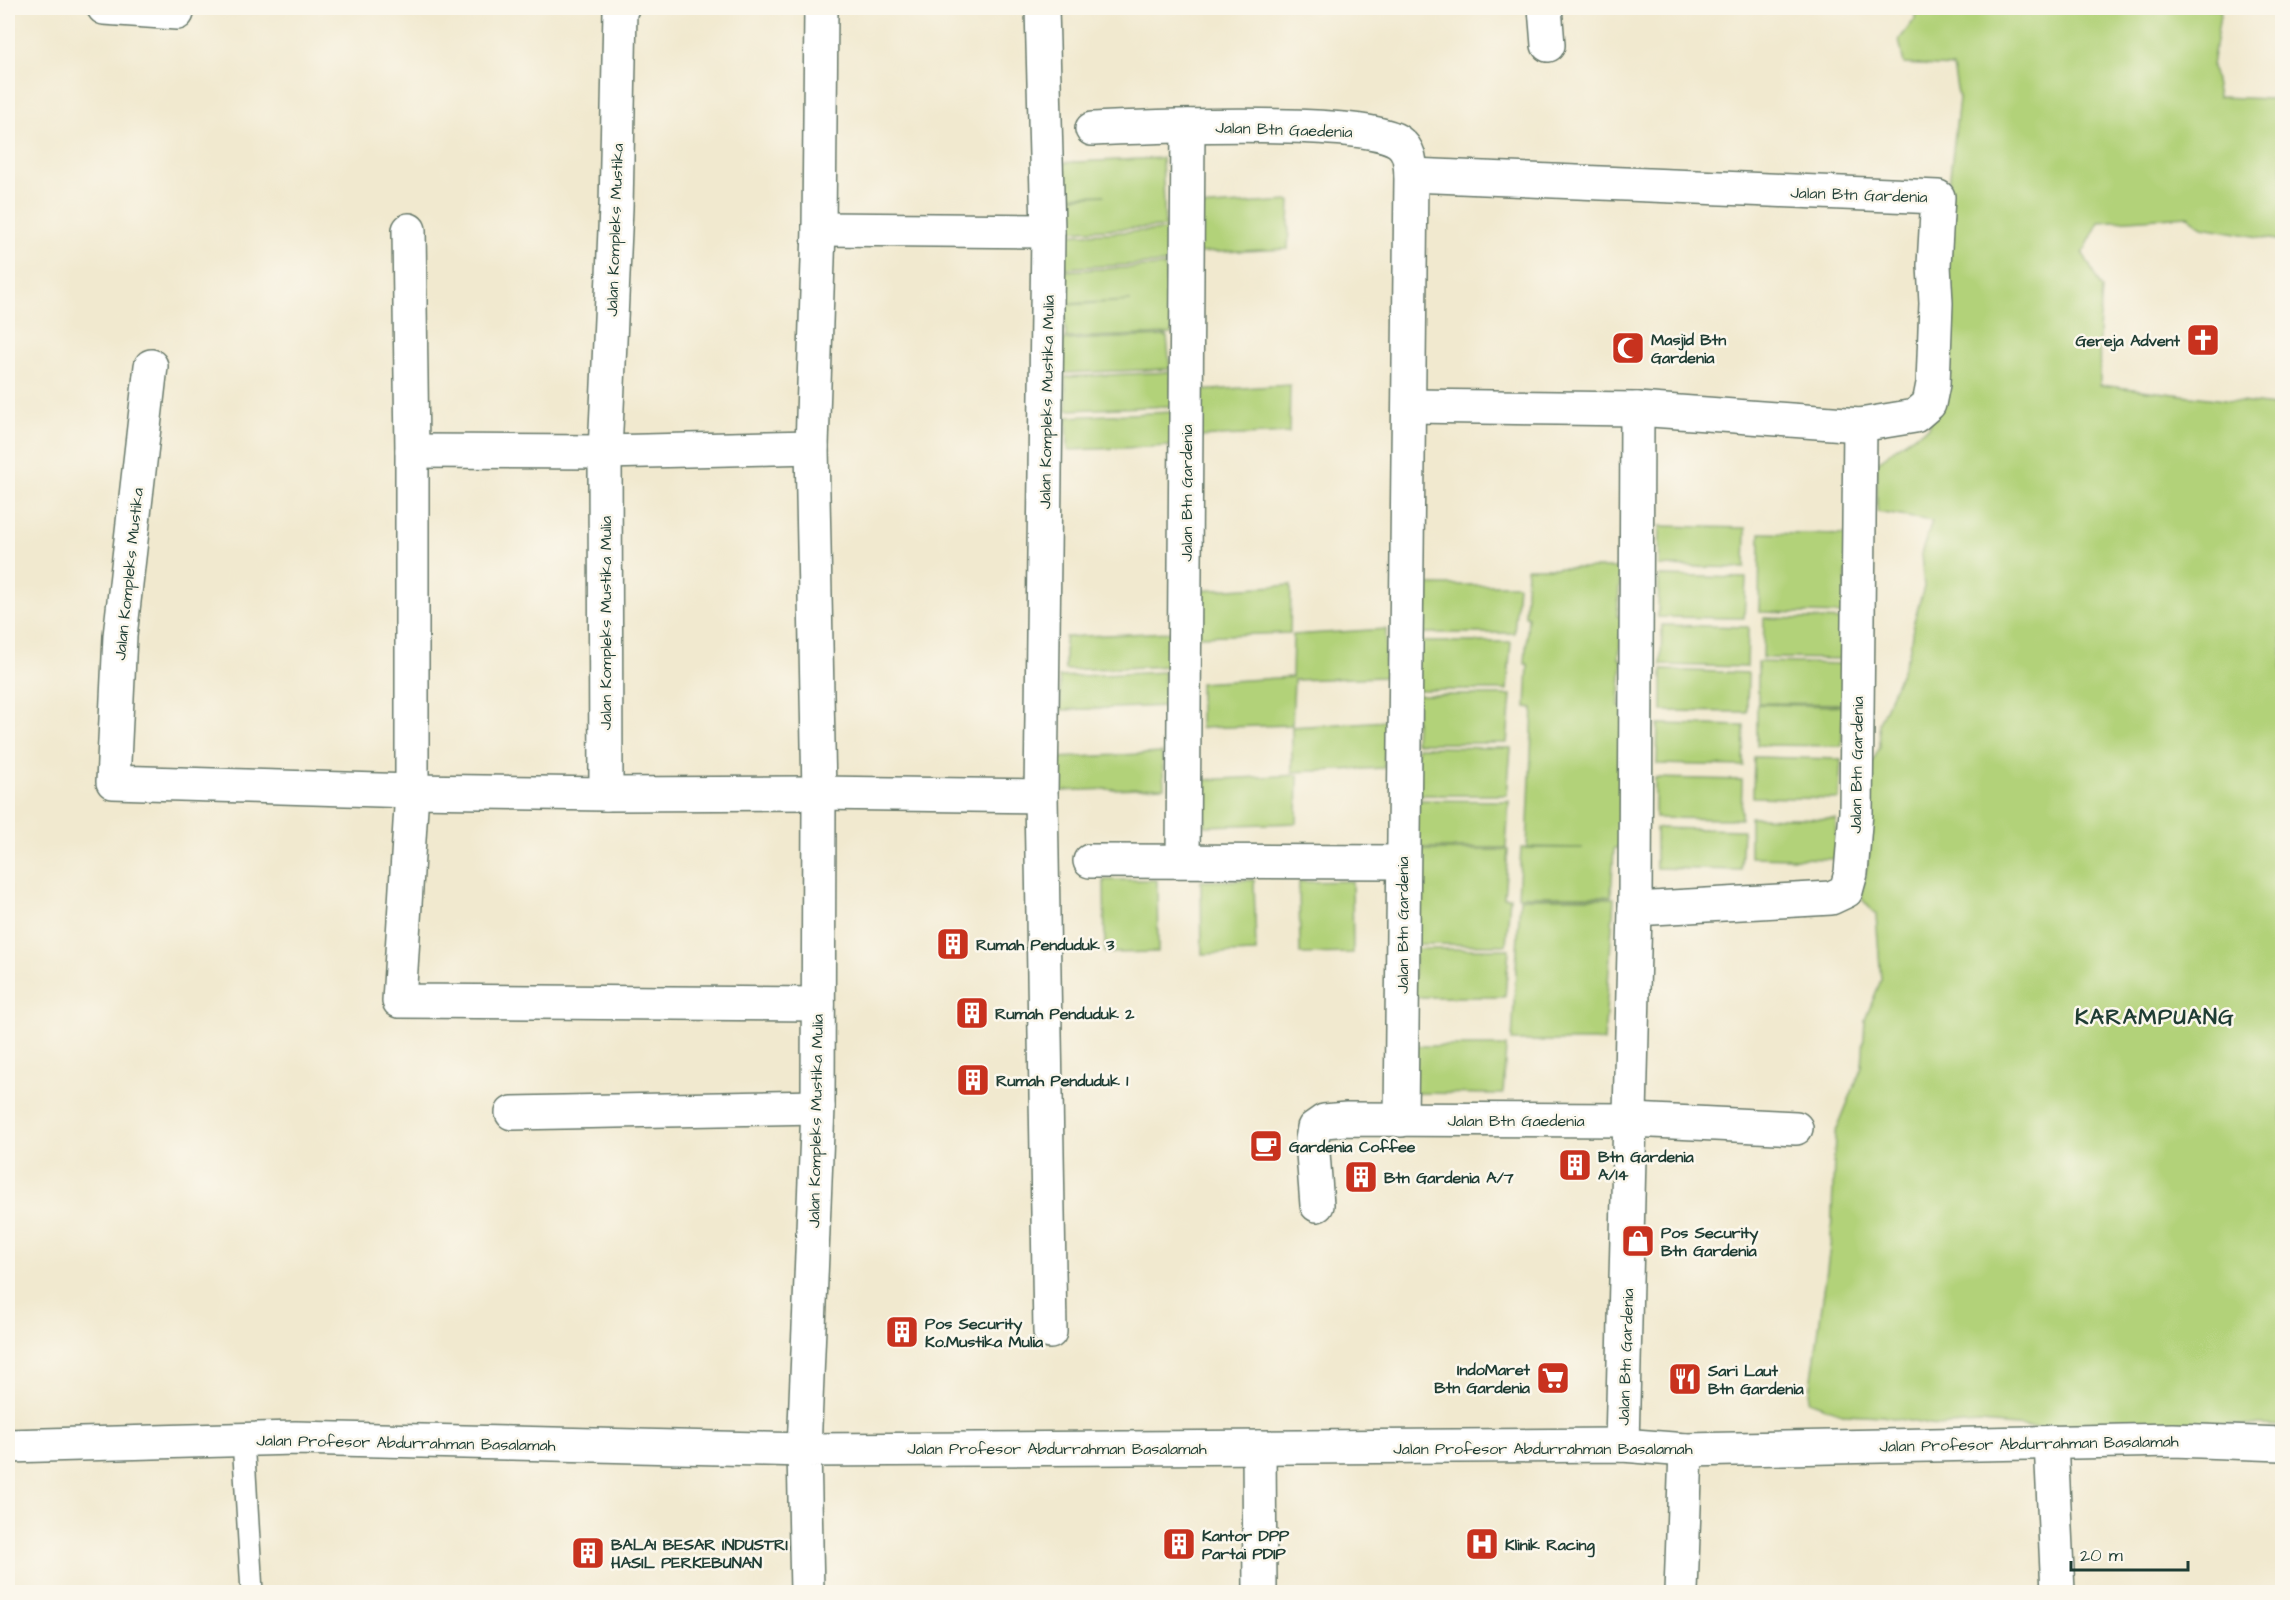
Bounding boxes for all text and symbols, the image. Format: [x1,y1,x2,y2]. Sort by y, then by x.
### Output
street label: Jalan Btn Gaedenia [1215,117,1353,143]
street label: Jalan Kompleks Mustika [601,143,629,317]
street label: Jalan Btn Gardenia [1790,182,1928,208]
street label: Jalan Kompleks Mustika Mulia [1034,295,1060,509]
church icon: Gereja Advent [2185,322,2221,358]
place label: Masjid Btn Gardenia [1651,329,1726,369]
mosque icon: Masjid Btn Gardenia [1610,330,1646,366]
place label: Gereja Advent [2076,330,2181,352]
street label: Jalan Btn Gardenia [1176,424,1198,562]
street label: Jalan Kompleks Mustika [109,487,149,661]
street label: Jalan Kompleks Mustika Mulia [595,516,617,730]
street label: Jalan Btn Gardenia [1845,696,1869,834]
street label: Jalan Btn Gardenia [1392,856,1414,994]
building icon: Rumah Penduduk 3 [935,926,971,962]
place label: Rumah Penduduk 3 [976,934,1115,956]
building icon: Rumah Penduduk 2 [954,995,990,1031]
district label: KARAMPUANG [2075,1002,2235,1033]
place label: Rumah Penduduk 2 [995,1003,1135,1025]
street label: Jalan Kompleks Mustika Mulia [803,1014,829,1228]
building icon: Rumah Penduduk 1 [955,1062,991,1098]
place label: Rumah Penduduk 1 [996,1070,1129,1092]
street label: Jalan Btn Gaedenia [1447,1110,1585,1132]
cafe icon: Gardenia Coffee [1248,1128,1284,1164]
place label: Gardenia Coffee [1289,1136,1416,1158]
place label: Btn Gardenia A/14 [1598,1146,1695,1186]
building icon: Btn Gardenia A/14 [1557,1147,1593,1183]
building icon: Btn Gardenia A/7 [1343,1159,1379,1195]
place label: Btn Gardenia A/7 [1384,1167,1514,1189]
place label: Pos Security Btn Gardenia [1661,1222,1759,1262]
shop icon: Pos Security Btn Gardenia [1620,1223,1656,1259]
street label: Jalan Btn Gardenia [1613,1288,1639,1426]
place label: Pos Security Ko.Mustika Mulia [925,1313,1044,1353]
building icon: Pos Security Ko.Mustika Mulia [884,1314,920,1350]
place label: IndoMaret Btn Gardenia [1434,1359,1531,1399]
supermarket icon: IndoMaret Btn Gardenia [1535,1360,1571,1396]
place label: Sari Laut Btn Gardenia [1707,1360,1805,1400]
restaurant icon: Sari Laut Btn Gardenia [1667,1361,1703,1397]
street label: Jalan Profesor Abdurrahman Basalamah [256,1429,556,1457]
street label: Jalan Profesor Abdurrahman Basalamah [1879,1430,2179,1458]
street label: Jalan Profesor Abdurrahman Basalamah [907,1438,1207,1460]
street label: Jalan Profesor Abdurrahman Basalamah [1393,1438,1693,1460]
place label: Kantor DPP Partai PDIP [1202,1525,1290,1565]
building icon: Kantor DPP Partai PDIP [1161,1526,1197,1562]
hospital icon: Klinik Racing [1464,1526,1500,1562]
place label: BALAI BESAR INDUSTRI HASIL PERKEBUNAN [611,1534,788,1574]
place label: Klinik Racing [1505,1534,1595,1558]
scale bar [2071,1534,2188,1572]
building icon: BALAI BESAR INDUSTRI HASIL PERKEBUNAN [570,1535,606,1571]
text: 20 m [2080,1543,2123,1568]

